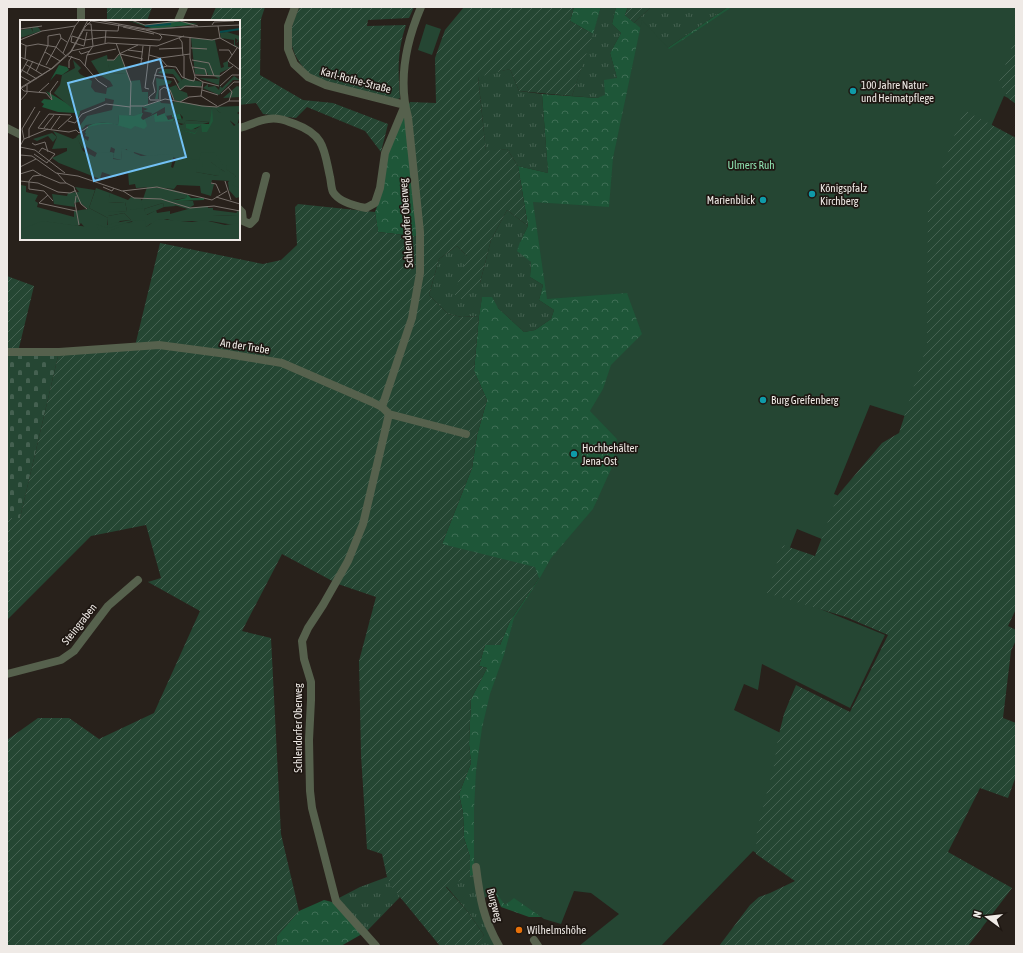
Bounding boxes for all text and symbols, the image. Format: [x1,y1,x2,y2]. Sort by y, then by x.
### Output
inset map [20,20,240,240]
street label: Karl-Rothe-Straße [320,65,392,95]
place label: 100 Jahre Natur- und Heimatpflege [861,79,934,104]
marker: 100 Jahre Natur- und Heimatpflege [848,86,858,96]
park label: Ulmers Ruh [727,159,775,171]
street label: Schlendorfer Oberweg [397,178,415,268]
place label: Königspfalz Kirchberg [820,182,867,207]
marker: Königspfalz Kirchberg [807,189,817,199]
place label: Marienblick [707,194,755,206]
marker: Marienblick [758,195,768,205]
street label: An der Trebe [219,336,271,356]
place label: Burg Greifenberg [771,394,839,406]
marker: Burg Greifenberg [758,395,768,405]
place label: Hochbehälter Jena-Ost [582,442,639,467]
marker: Hochbehälter Jena-Ost [569,449,579,459]
street label: Steingraben [59,601,99,647]
street label: Schlendorfer Oberweg [292,683,304,773]
street label: Burgweg [485,887,505,923]
north arrow [967,897,1007,937]
text: N [971,910,984,919]
place label: Wilhelmshöhe [527,924,586,936]
marker: Wilhelmshöhe [514,925,524,935]

